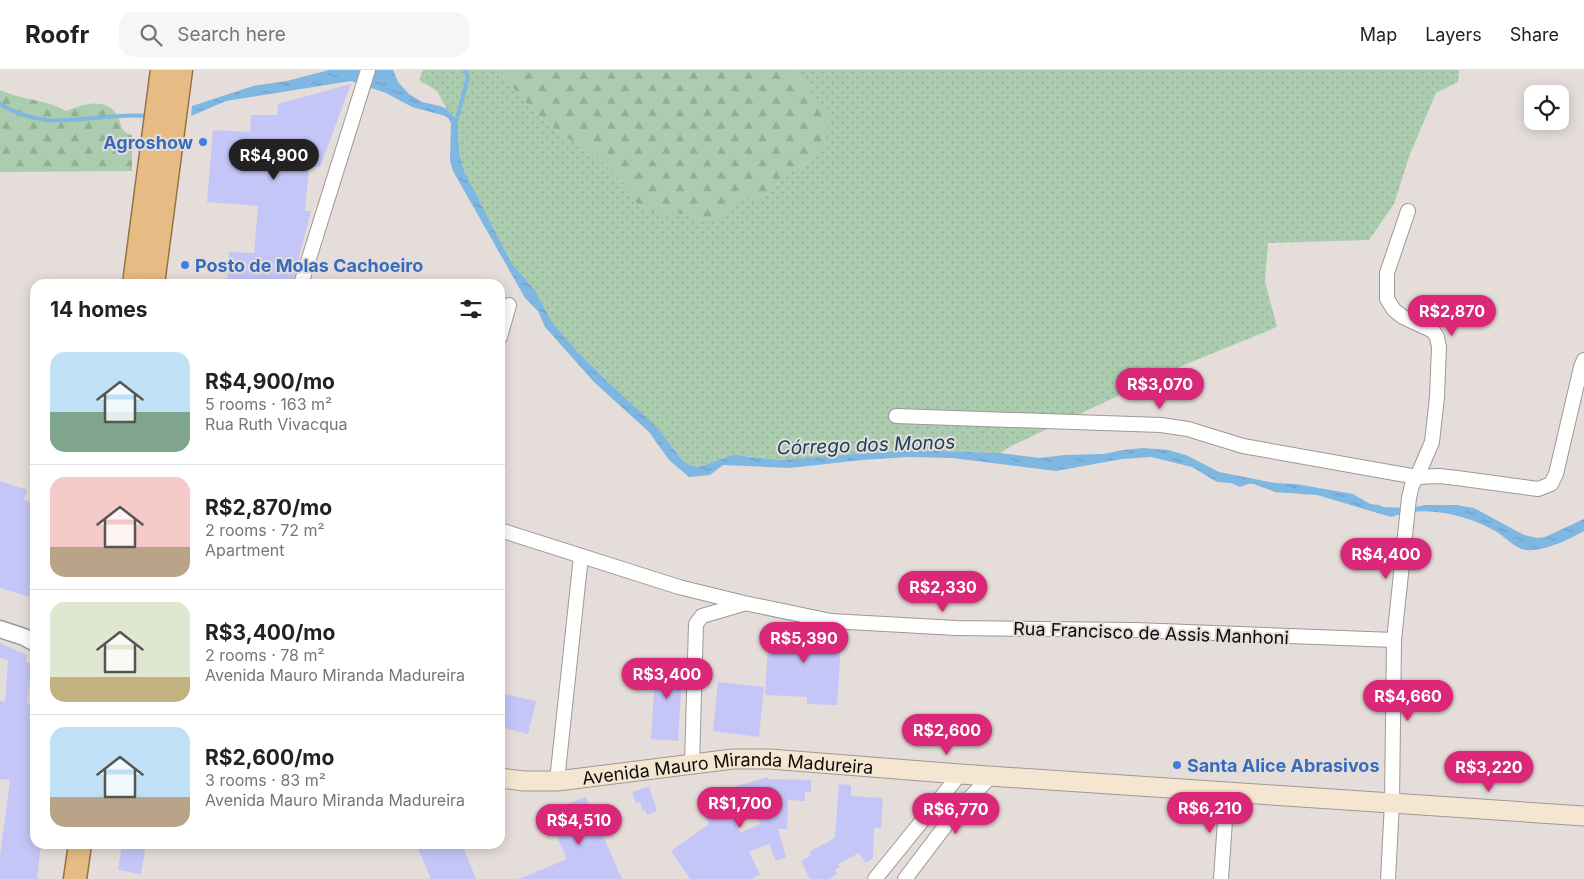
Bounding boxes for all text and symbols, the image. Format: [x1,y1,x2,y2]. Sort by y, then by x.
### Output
search box [119,12,469,57]
text: Roofr [25,20,89,49]
icon: search [137,21,165,49]
text: Search here [177,23,286,46]
text: Map [1360,24,1397,45]
text: Layers [1425,24,1482,45]
text: Share [1510,24,1559,45]
map controls [1524,85,1569,130]
button: locate [1524,85,1569,130]
place label: Agroshow [103,132,194,153]
marker: Agroshow [197,136,209,148]
pin: R$4,900 [228,138,320,181]
text: R$4,900 [240,145,308,165]
place label: Posto de Molas Cachoeiro [195,255,423,276]
marker: Posto de Molas Cachoeiro [179,259,191,271]
pin: R$2,870 [1406,294,1498,337]
icon: filters [457,295,485,323]
text: 14 homes [50,297,148,322]
text: R$2,870 [1419,301,1485,321]
pin: R$3,070 [1114,368,1206,410]
text: R$4,900/mo [205,369,335,394]
icon: home [90,372,150,432]
text: R$3,070 [1127,374,1193,394]
text: 5 rooms · 163 m² [205,394,332,414]
text: Rua Ruth Vivacqua [205,414,347,434]
water label: Córrego dos Monos [776,430,956,460]
text: R$2,870/mo [205,495,332,520]
icon: home [90,497,150,557]
text: 2 rooms · 72 m² [205,520,325,540]
pin: R$4,400 [1340,538,1432,580]
text: Apartment [205,540,285,560]
text: R$4,400 [1351,544,1421,564]
pin: R$2,330 [897,570,989,613]
text: R$2,330 [909,577,977,597]
street label: Rua Francisco de Assis Manhoni [1013,618,1289,648]
text: R$3,400/mo [205,620,335,645]
icon: home [90,622,150,682]
pin: R$5,390 [758,622,850,664]
text: R$5,390 [770,628,838,648]
text: 2 rooms · 78 m² [205,645,325,665]
pin: R$3,400 [621,658,713,700]
text: R$3,400 [633,664,701,684]
text: Avenida Mauro Miranda Madureira [205,665,465,685]
pin: R$4,660 [1362,680,1454,722]
text: R$4,660 [1374,686,1442,706]
pin: R$2,600 [901,714,993,756]
text: R$2,600 [913,720,981,740]
text: R$2,600/mo [205,745,334,770]
icon: home [90,747,150,807]
street label: Avenida Mauro Miranda Madureira [581,748,874,788]
pin: R$3,220 [1443,750,1535,793]
place label: Santa Alice Abrasivos [1187,755,1379,776]
text: R$3,220 [1455,757,1523,777]
marker: Santa Alice Abrasivos [1171,759,1183,771]
text: 3 rooms · 83 m² [205,770,326,790]
pin: R$1,700 [694,786,786,829]
text: Avenida Mauro Miranda Madureira [205,790,465,810]
pin: R$6,770 [910,792,1002,835]
pin: R$6,210 [1164,792,1256,834]
text: R$1,700 [708,793,772,813]
text: R$6,210 [1178,798,1242,818]
text: R$6,770 [923,799,989,819]
pin: R$4,510 [533,804,625,846]
text: R$4,510 [547,810,611,830]

